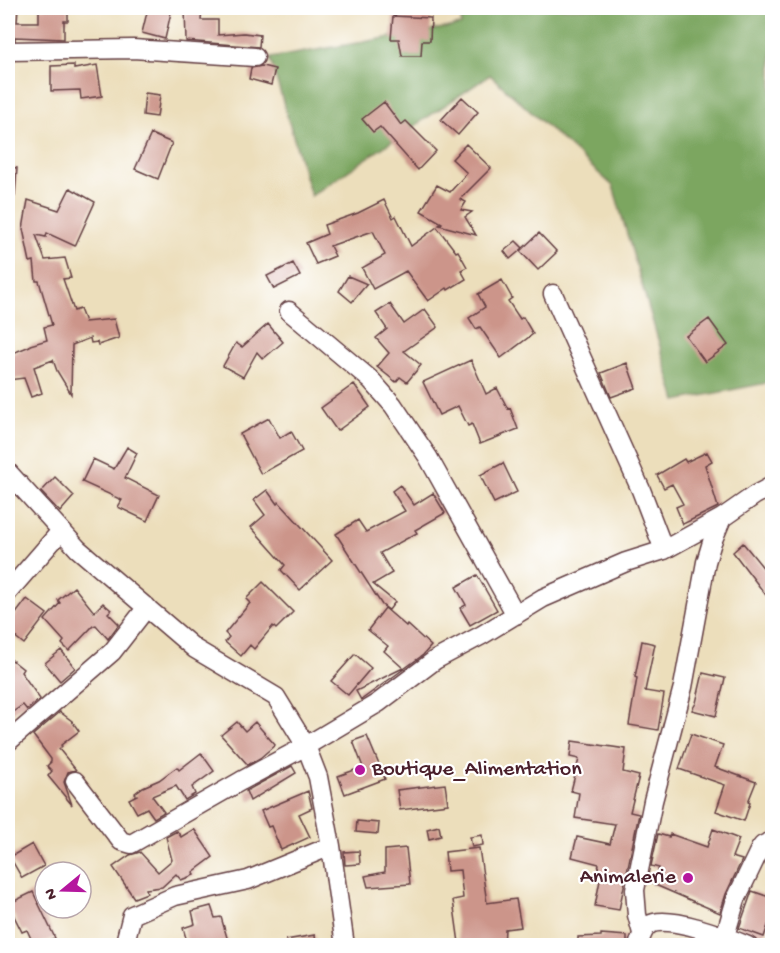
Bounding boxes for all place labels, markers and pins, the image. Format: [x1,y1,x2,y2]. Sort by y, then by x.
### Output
place label: Boutique_Alimentation [371,757,582,783]
marker: Boutique_Alimentation [353,763,367,777]
place label: Animalerie [580,865,677,891]
marker: Animalerie [681,871,695,885]

